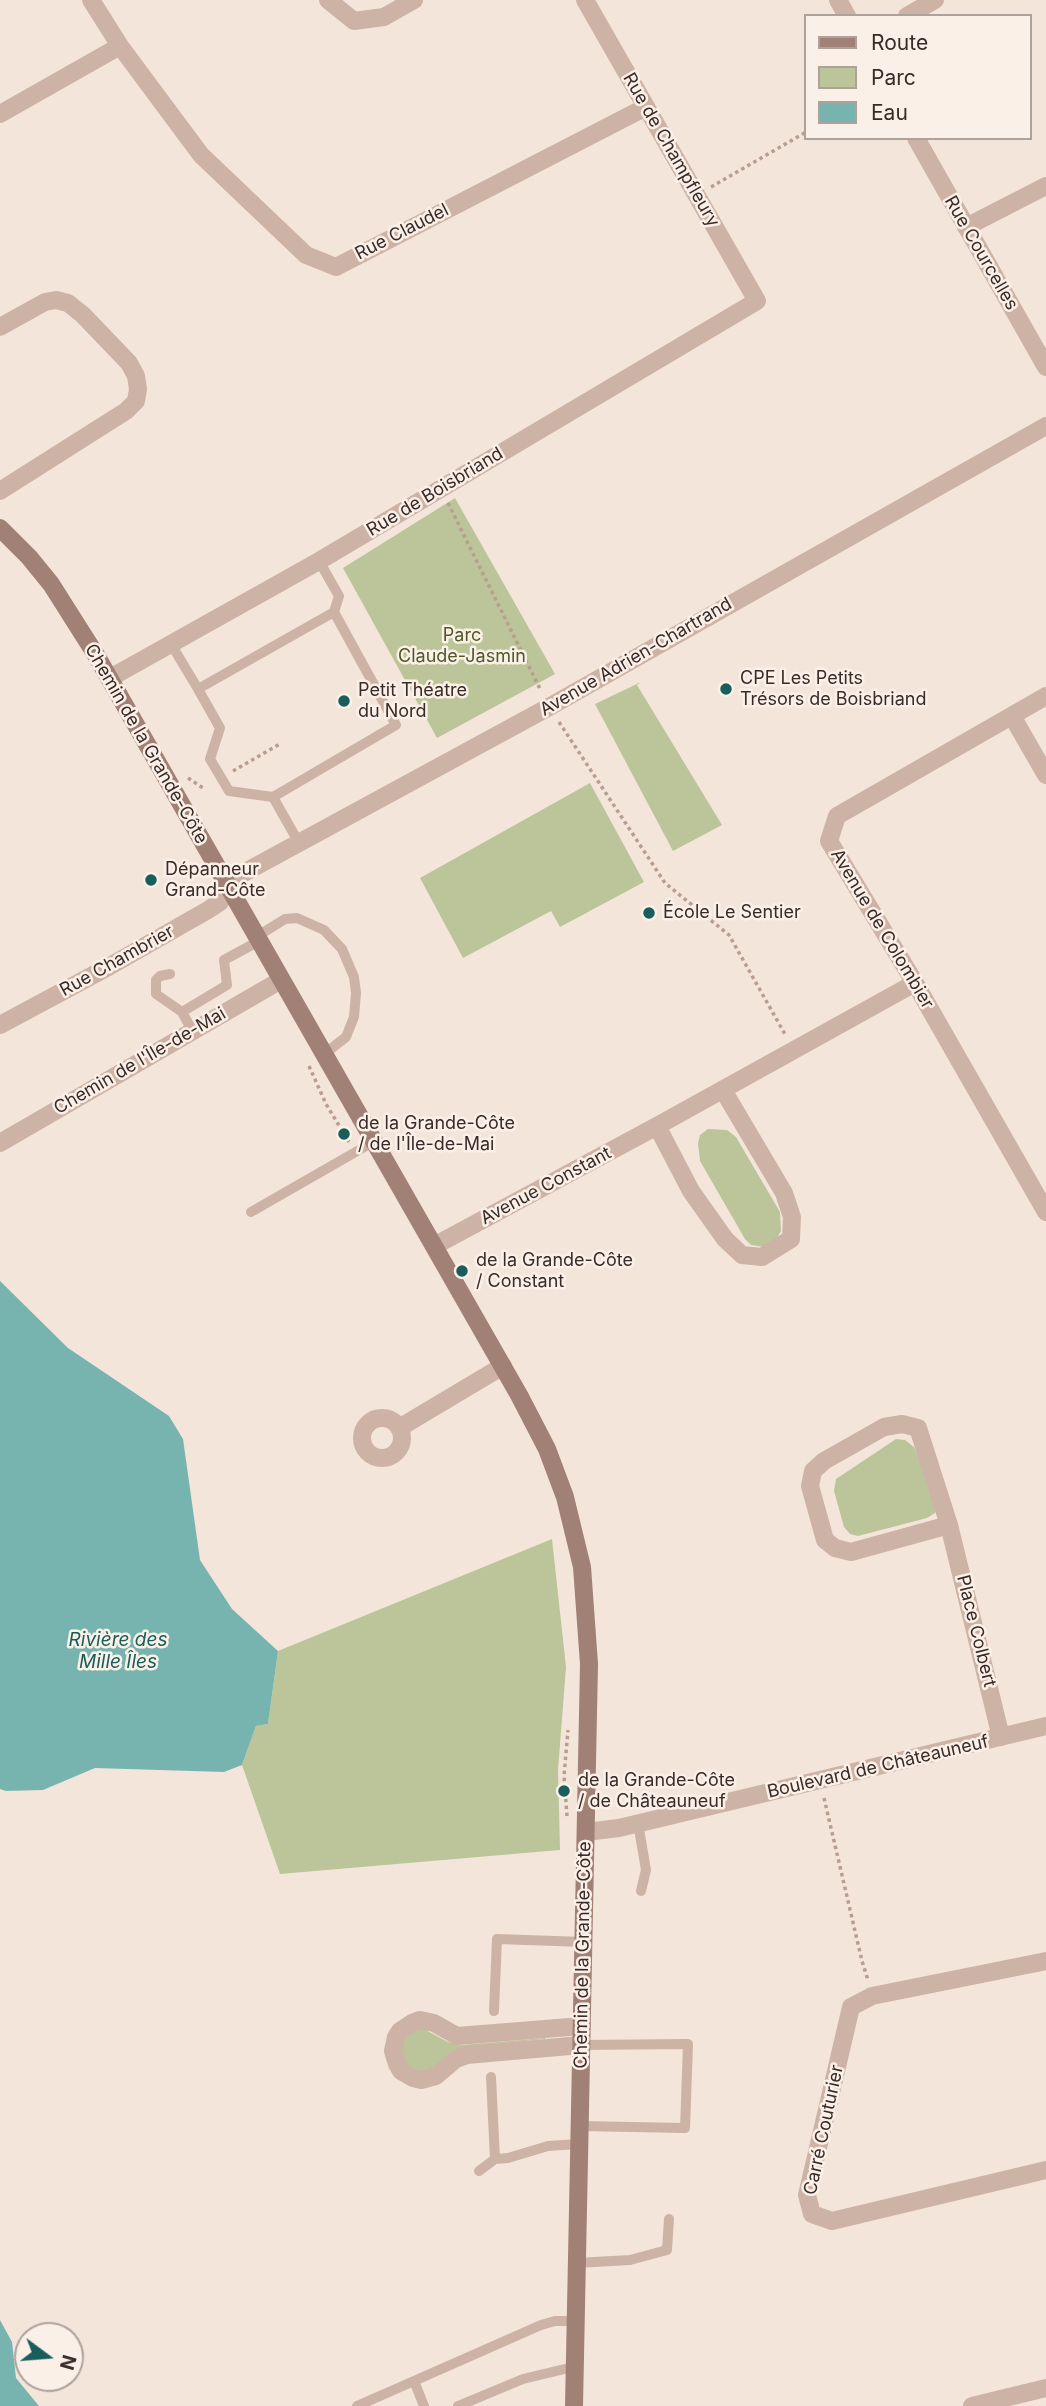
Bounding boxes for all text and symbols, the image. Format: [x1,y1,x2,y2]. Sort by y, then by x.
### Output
legend [804,14,1032,140]
text: Route [871,30,928,55]
text: Parc [871,65,916,90]
street label: Rue de Champfleury [618,69,724,231]
text: Eau [871,100,908,125]
street label: Rue Courcelles [940,192,1022,314]
street label: Rue Claudel [352,199,452,265]
street label: Rue de Boisbriand [363,443,507,541]
street label: Avenue Adrien-Chartrand [536,593,736,721]
park label: Parc Claude-Jasmin [398,625,526,668]
street label: Chemin de la Grande-Côte [80,640,212,848]
place label: CPE Les Petits Trésors de Boisbriand [740,668,926,710]
place label: Petit Théatre du Nord [358,680,467,722]
marker: CPE Les Petits Trésors de Boisbriand [718,681,734,697]
marker: Petit Théatre du Nord [336,693,352,709]
street label: Avenue de Colombier [826,845,938,1013]
place label: Dépanneur Grand-Côte [165,859,265,902]
marker: Dépanneur Grand-Côte [143,872,159,888]
place label: École Le Sentier [663,902,801,924]
marker: École Le Sentier [641,905,657,921]
street label: Rue Chambrier [56,921,178,1001]
street label: Chemin de l'Île-de-Mai [50,1003,230,1119]
place label: de la Grande-Côte / de l'Île-de-Mai [358,1113,515,1156]
marker: de la Grande-Côte / de l'Île-de-Mai [336,1126,352,1142]
street label: Avenue Constant [477,1142,615,1230]
place label: de la Grande-Côte / Constant [476,1250,633,1292]
marker: de la Grande-Côte / Constant [454,1263,470,1279]
street label: Place Colbert [952,1573,1000,1689]
water label: Rivière des Mille Îles [69,1629,167,1673]
street label: Boulevard de Châteauneuf [765,1731,991,1803]
place label: de la Grande-Côte / de Châteauneuf [578,1770,735,1812]
marker: de la Grande-Côte / de Châteauneuf [556,1783,572,1799]
street label: Chemin de la Grande-Côte [570,1841,596,2069]
street label: Carré Couturier [800,2063,848,2197]
north arrow [14,2322,84,2392]
text: N [55,2352,81,2372]

